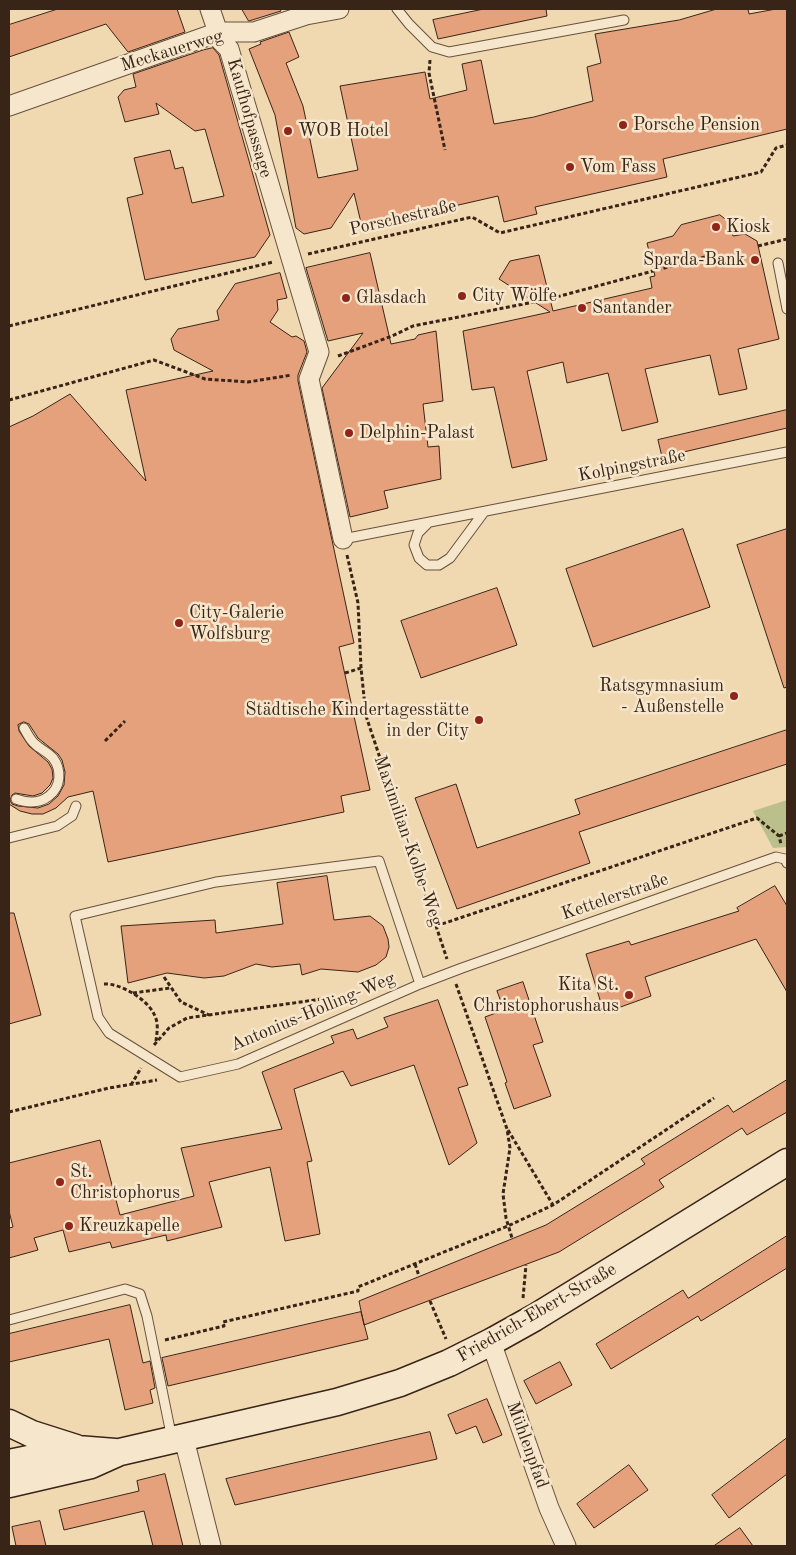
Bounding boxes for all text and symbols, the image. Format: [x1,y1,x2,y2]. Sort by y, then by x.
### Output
street label: Meckauerweg [118,25,226,77]
street label: Kaufhofpassage [222,56,276,180]
place label: Porsche Pension [633,114,760,136]
marker: Porsche Pension [617,119,629,131]
place label: WOB Hotel [298,120,389,142]
marker: WOB Hotel [282,125,294,137]
place label: Vom Fass [580,156,656,178]
marker: Vom Fass [564,161,576,173]
street label: Porschestraße [347,195,459,241]
place label: Kiosk [726,216,771,238]
marker: Kiosk [710,221,722,233]
place label: Sparda-Bank [643,249,745,271]
marker: Sparda-Bank [749,254,761,266]
place label: City Wölfe [472,285,557,307]
place label: Glasdach [356,287,426,309]
marker: City Wölfe [456,290,468,302]
marker: Glasdach [340,292,352,304]
place label: Santander [592,297,672,319]
marker: Santander [576,302,588,314]
place label: Delphin-Palast [359,422,475,444]
marker: Delphin-Palast [343,427,355,439]
street label: Kolpingstraße [576,445,688,487]
place label: City-Galerie Wolfsburg [189,602,284,644]
marker: City-Galerie Wolfsburg [173,617,185,629]
place label: Ratsgymnasium - Außenstelle [599,675,724,718]
marker: Ratsgymnasium - Außenstelle [728,690,740,702]
place label: Städtische Kindertagesstätte in der City [245,699,469,742]
marker: Städtische Kindertagesstätte in der City [473,714,485,726]
street label: Maximilian-Kolbe-Weg [369,753,447,929]
street label: Kettelerstraße [559,869,671,925]
street label: Antonius-Holling-Weg [227,968,399,1056]
place label: Kita St. Christophorushaus [473,974,619,1016]
marker: Kita St. Christophorushaus [623,989,635,1001]
place label: St. Christophorus [70,1161,180,1204]
marker: St. Christophorus [54,1176,66,1188]
place label: Kreuzkapelle [79,1215,180,1237]
marker: Kreuzkapelle [63,1220,75,1232]
street label: Friedrich-Ebert-Straße [454,1259,620,1367]
street label: Mühlenpfad [501,1399,553,1491]

